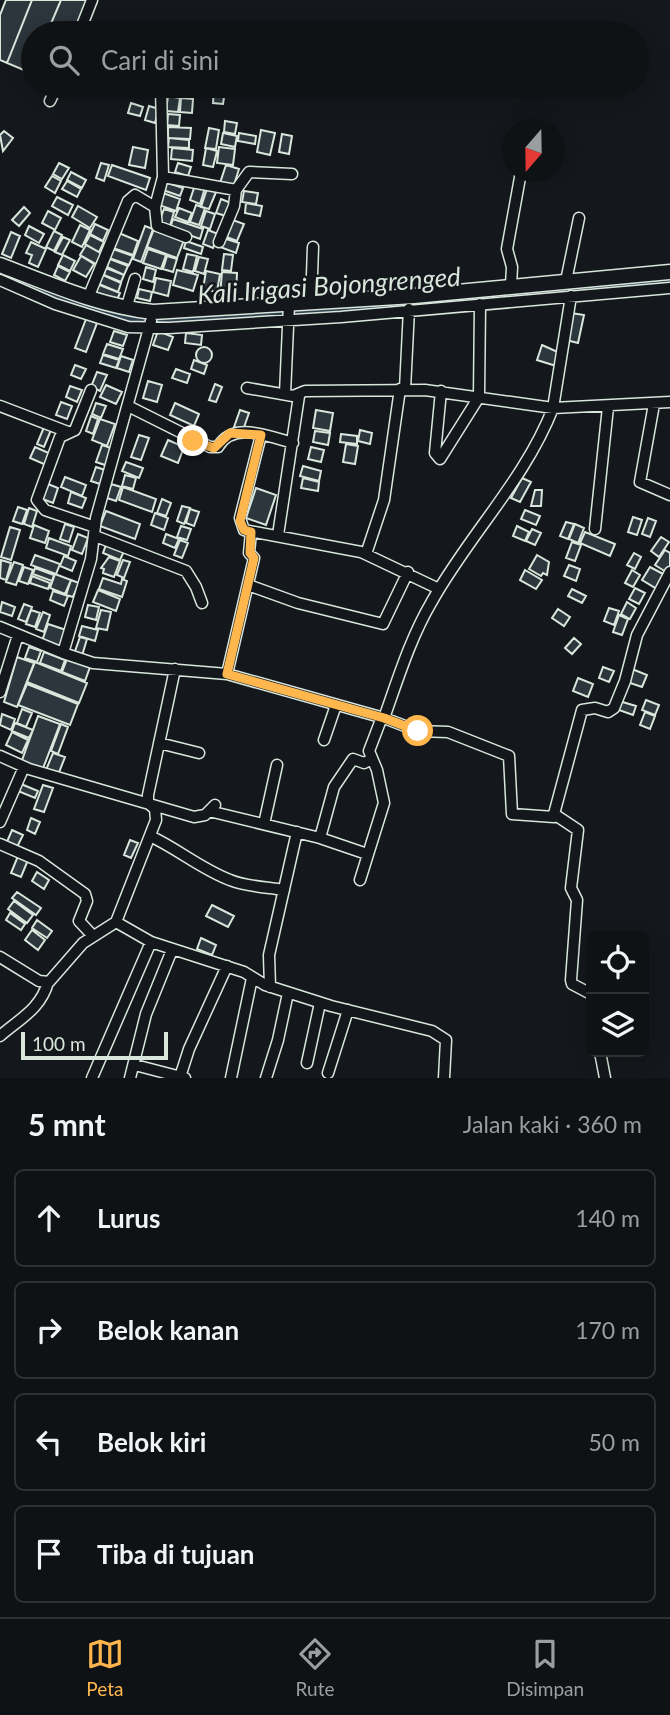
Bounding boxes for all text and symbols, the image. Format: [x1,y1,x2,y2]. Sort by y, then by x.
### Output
search box [21,21,649,98]
icon: search [45,41,83,79]
text: Cari di sini [101,44,219,76]
north arrow [502,119,565,182]
water label: Kali Irigasi Bojongrenged [196,260,462,310]
route end [177,425,208,456]
route start [402,715,433,746]
map controls [586,931,649,1057]
button: locate [586,931,649,994]
button: layers [586,994,649,1057]
scale bar [21,1029,168,1061]
text: 100 m [32,1032,86,1055]
text: 5 mnt [28,1106,106,1142]
text: Jalan kaki · 360 m [463,1110,642,1138]
icon: ahead [30,1199,68,1237]
text: Lurus [97,1202,160,1234]
text: 140 m [575,1204,640,1232]
icon: right [30,1311,68,1349]
text: Belok kanan [97,1314,239,1346]
text: 170 m [575,1316,640,1344]
icon: left [30,1423,68,1461]
text: Belok kiri [97,1426,206,1458]
text: 50 m [589,1428,640,1456]
icon: arrive [30,1535,68,1573]
text: Tiba di tujuan [97,1538,255,1570]
tab: Peta [86,1635,124,1700]
tab: Rute [296,1635,334,1700]
tab: Disimpan [506,1635,584,1700]

